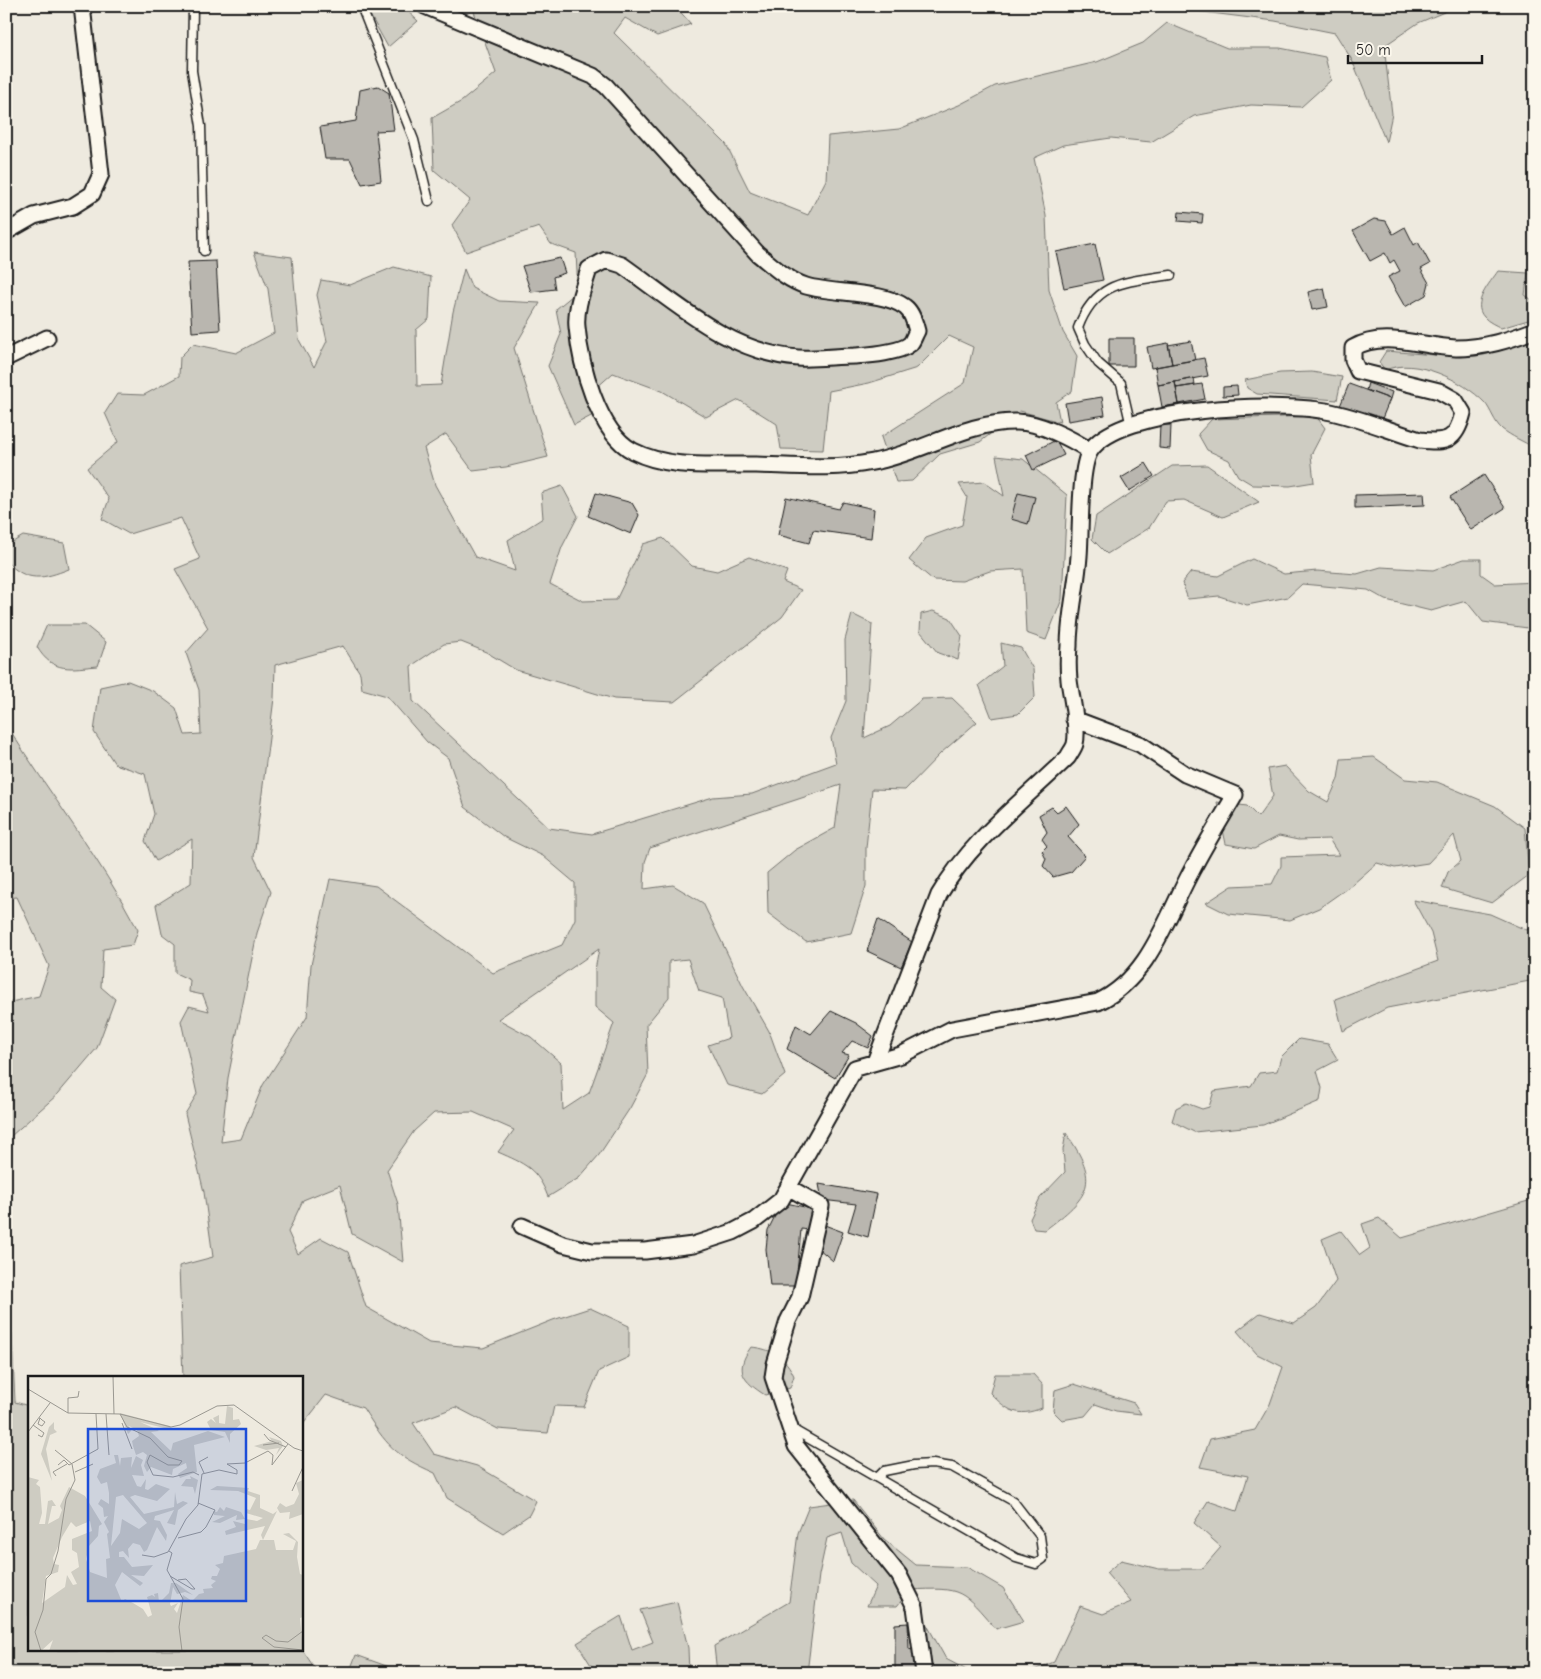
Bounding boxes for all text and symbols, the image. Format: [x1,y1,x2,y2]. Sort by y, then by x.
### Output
scale bar [1348,32,1482,64]
text: 50 m [1356,41,1391,59]
inset map [28,1376,302,1652]

